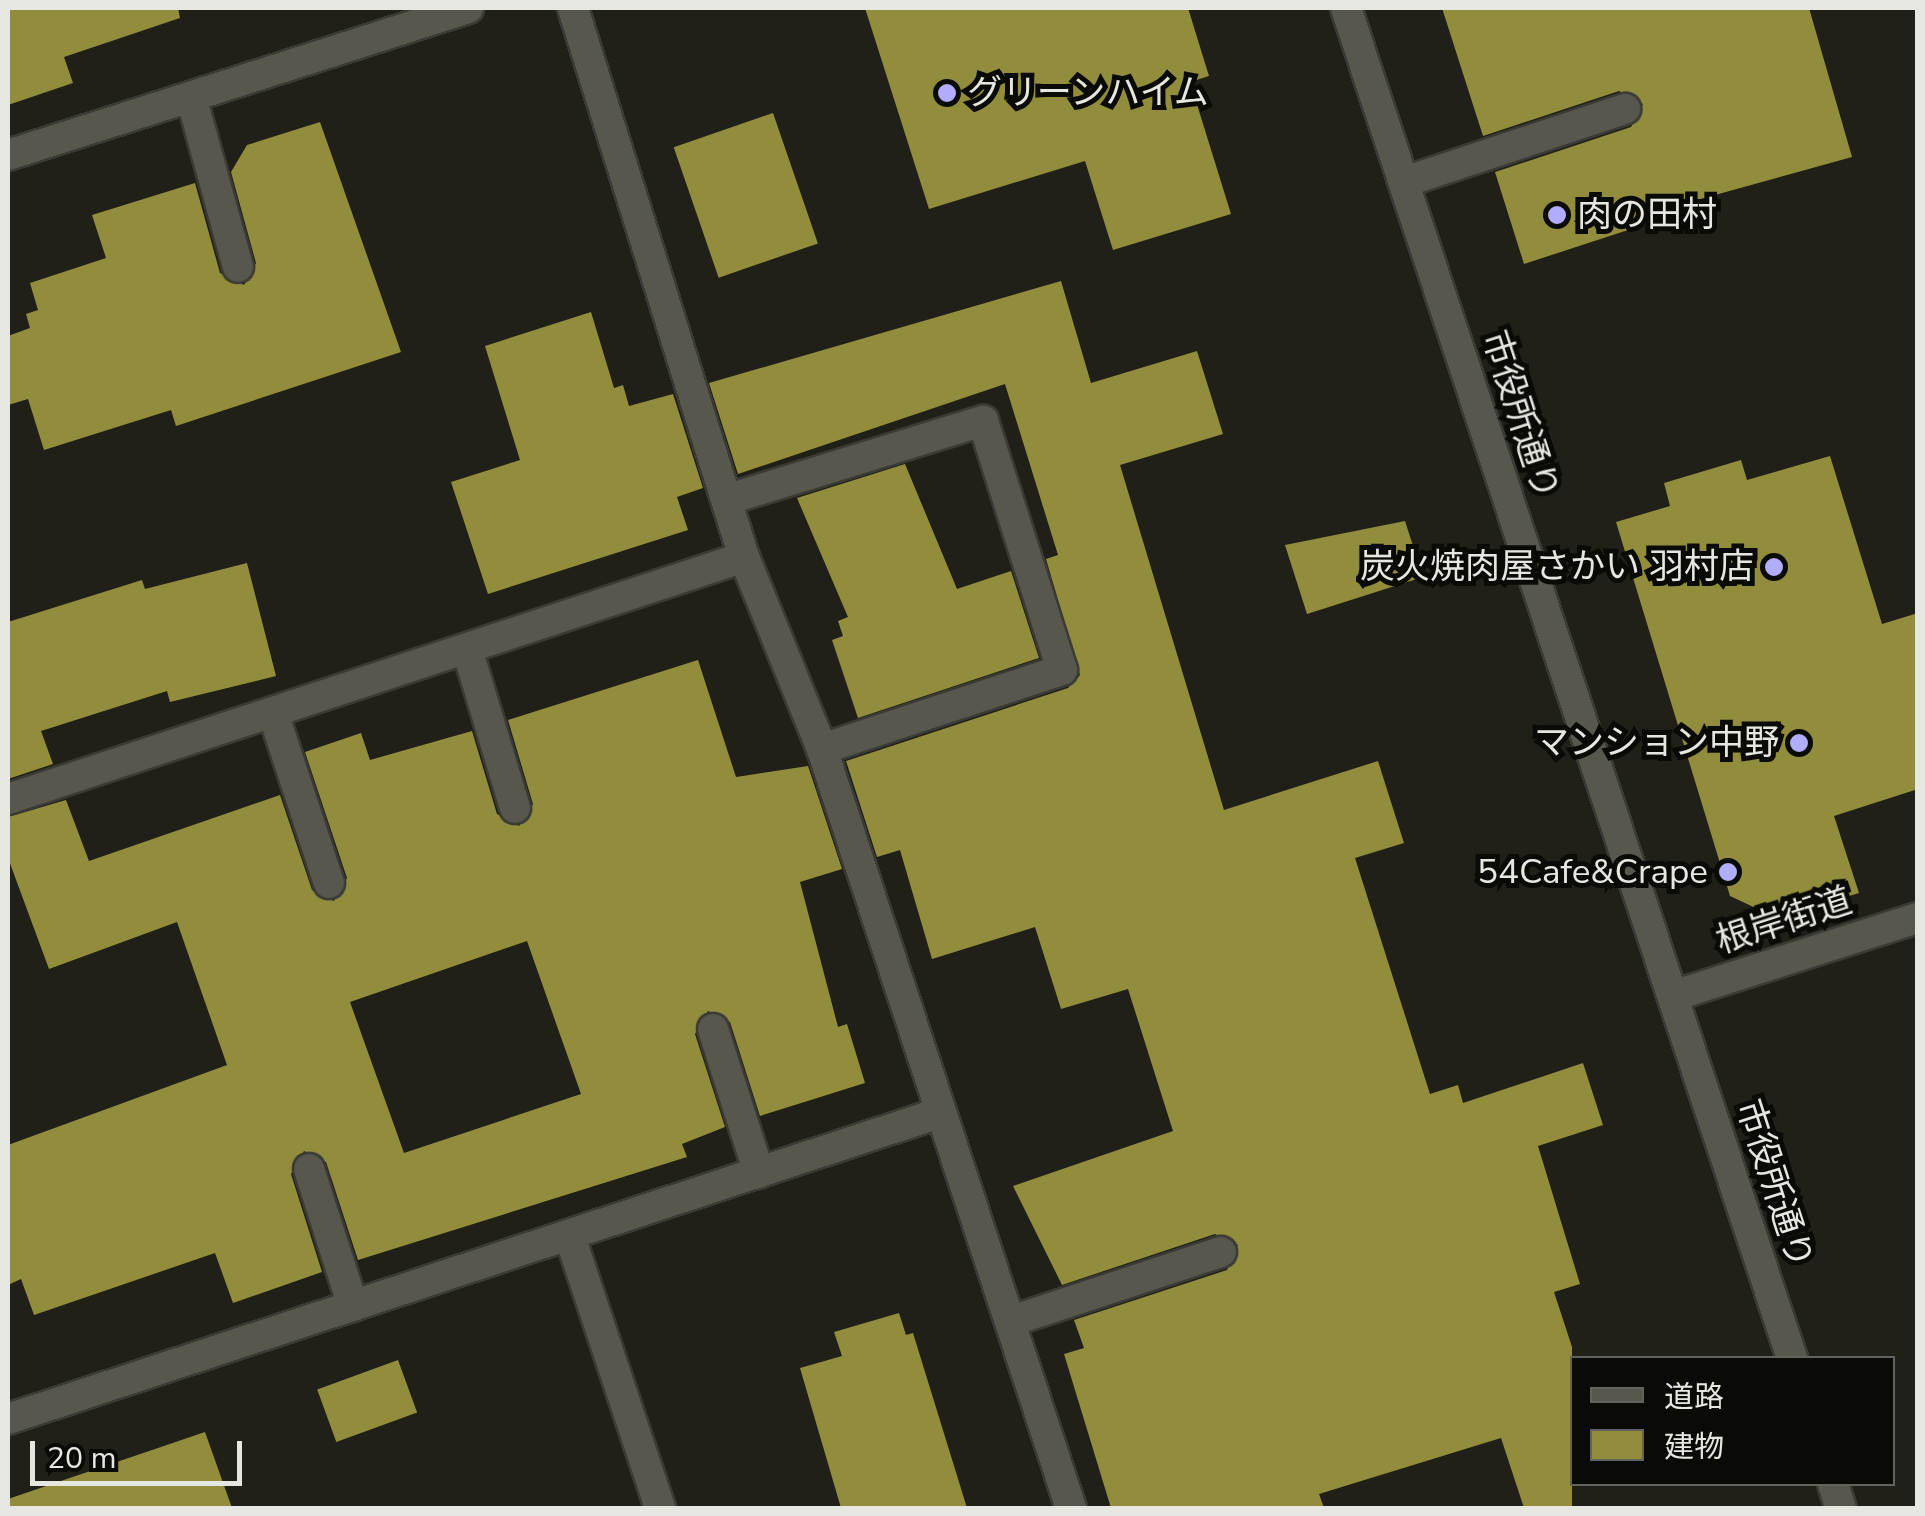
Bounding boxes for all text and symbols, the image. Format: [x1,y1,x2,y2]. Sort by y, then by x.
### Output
place label: グリーンハイム [967,72,1212,114]
marker: グリーンハイム [936,82,958,104]
place label: 肉の田村 [1577,194,1717,236]
marker: 肉の田村 [1546,204,1568,226]
street label: 市役所通り [1473,325,1567,505]
place label: 炭火焼肉屋さかい 羽村店 [1360,546,1754,588]
marker: 炭火焼肉屋さかい 羽村店 [1763,556,1785,578]
place label: マンション中野 [1534,722,1779,764]
marker: マンション中野 [1788,732,1810,754]
place label: 54Cafe&Crape [1477,851,1708,893]
marker: 54Cafe&Crape [1717,861,1739,883]
street label: 根岸街道 [1711,879,1857,963]
street label: 市役所通り [1727,1094,1821,1274]
legend [1570,1356,1895,1486]
text: 道路 [1664,1377,1724,1418]
scale bar [35,1421,248,1483]
text: 建物 [1664,1427,1724,1468]
text: 20 m [47,1438,116,1479]

